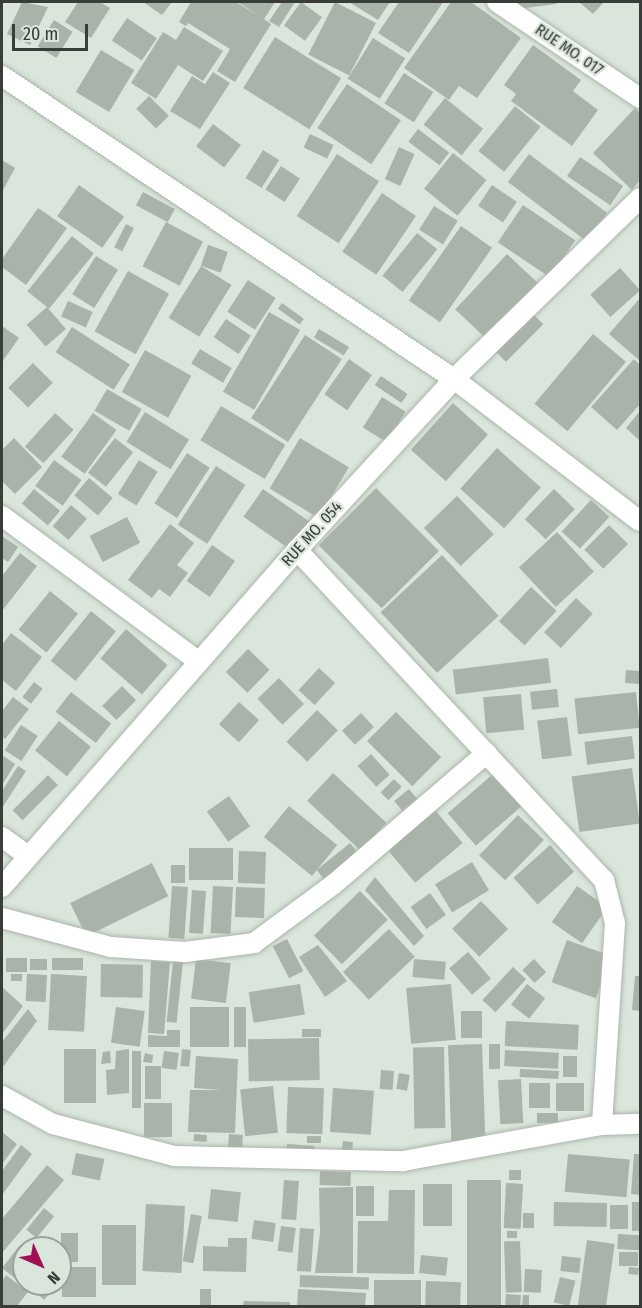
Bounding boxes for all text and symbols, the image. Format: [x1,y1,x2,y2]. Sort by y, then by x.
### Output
scale bar [15,12,92,50]
street label: RUE MO. 017 [531,20,607,80]
text: 20 m [23,23,58,45]
street label: RUE MO. 054 [278,498,346,570]
north arrow [12,1236,72,1296]
text: N [44,1268,64,1288]

